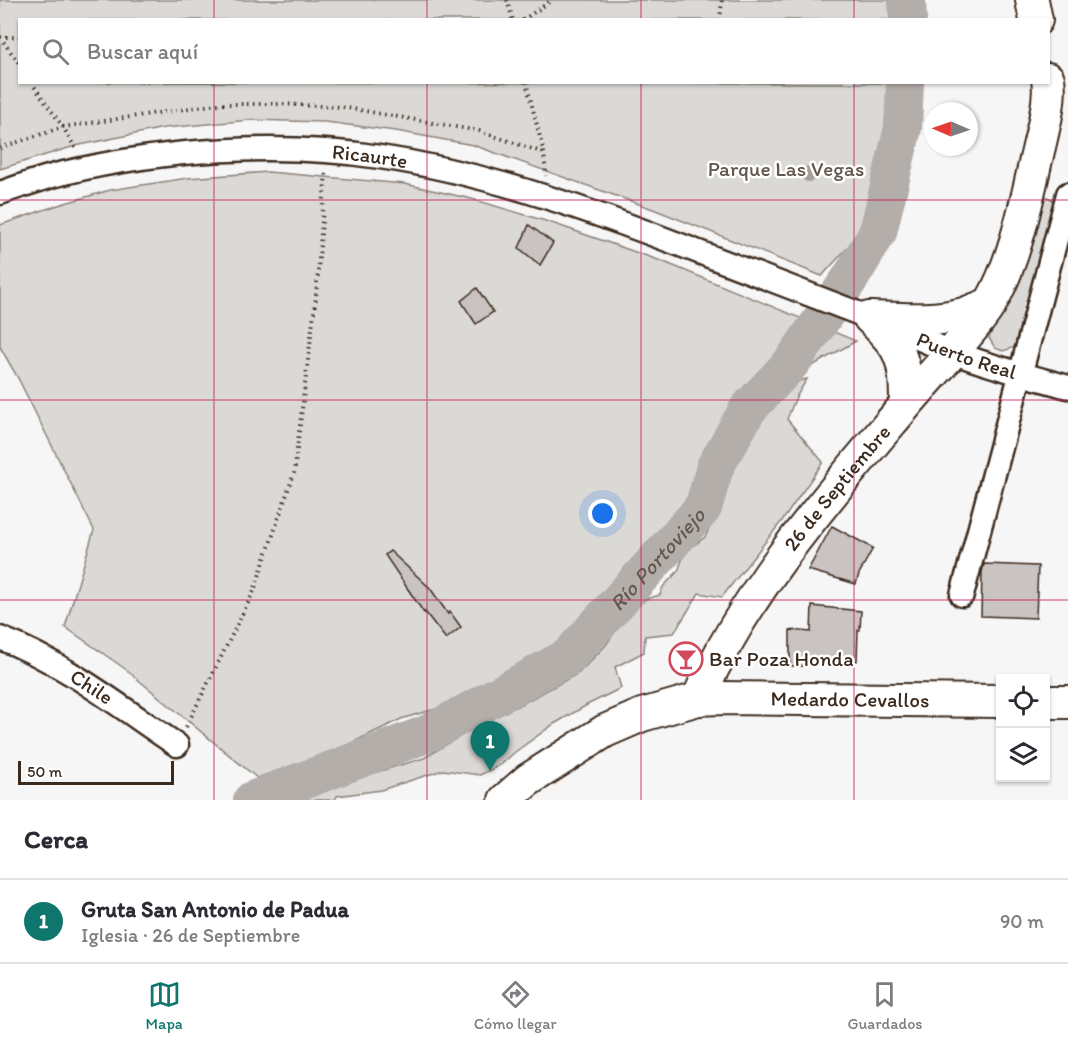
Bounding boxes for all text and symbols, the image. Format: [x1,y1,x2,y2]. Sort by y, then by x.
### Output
search box [18,18,1050,84]
icon: search [39,35,72,68]
text: Buscar aquí [87,38,198,65]
north arrow [924,102,978,156]
street label: Ricaurte [331,139,410,173]
park label: Parque Las Vegas [708,156,864,181]
street label: Puerto Real [913,326,1020,384]
street label: 26 de Septiembre [778,419,896,556]
your location [588,499,617,528]
water label: Río Portoviejo [604,501,711,616]
bar icon: Bar Poza Honda [668,641,704,677]
place label: Bar Poza Honda [709,646,854,671]
street label: Chile [66,663,118,709]
map controls [996,674,1050,782]
button: locate [996,674,1050,728]
street label: Medardo Cevallos [770,686,930,712]
pin: 1 [470,722,510,771]
button: layers [996,728,1050,782]
scale bar [18,758,174,786]
text: 50 m [27,762,62,781]
text: Cerca [24,823,88,855]
text: Gruta San Antonio de Padua [81,896,349,923]
text: 1 [39,909,48,933]
text: 90 m [1000,909,1044,933]
text: Iglesia · 26 de Septiembre [81,923,300,947]
tab: Mapa [145,978,183,1033]
tab: Cómo llegar [474,978,557,1033]
tab: Guardados [847,978,922,1033]

